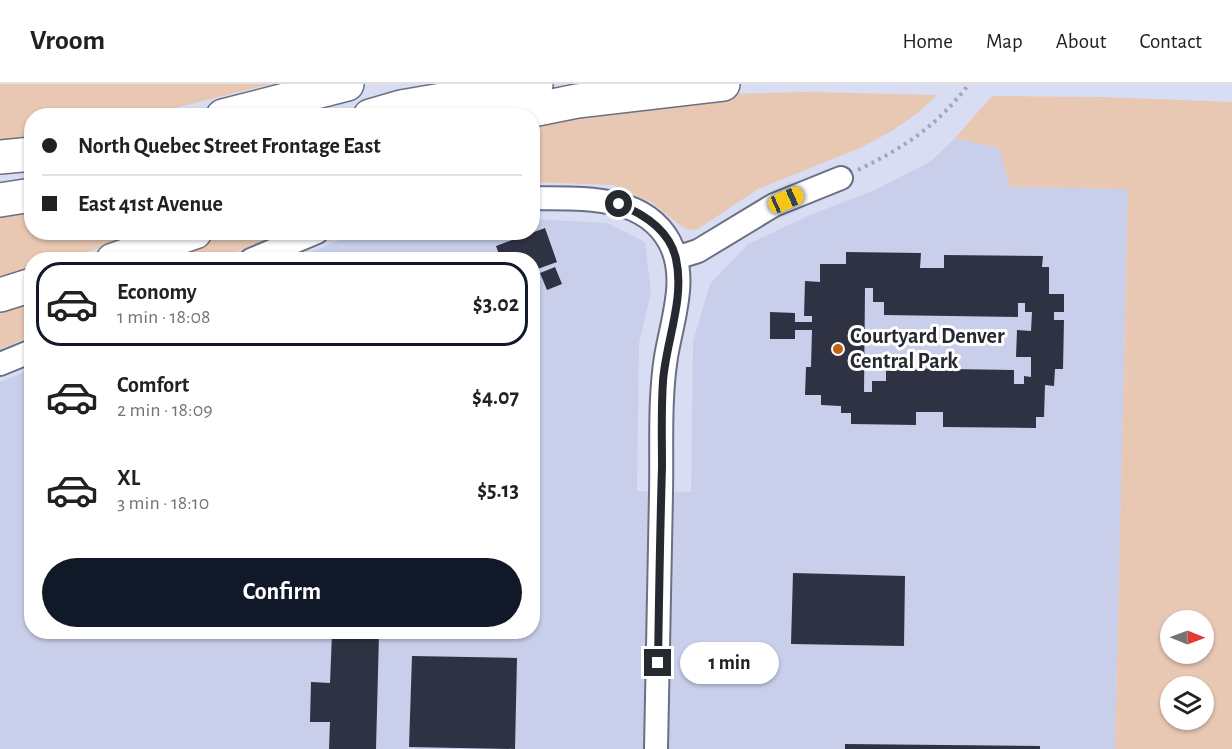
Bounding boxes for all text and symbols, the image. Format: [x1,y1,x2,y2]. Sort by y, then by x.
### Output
text: Vroom [30,27,105,55]
text: Home [902,31,953,52]
text: Map [986,31,1023,52]
text: About [1056,31,1106,52]
text: Contact [1139,31,1202,52]
text: North Quebec Street Frontage East [78,135,381,157]
car [766,184,806,216]
route start [605,190,632,217]
text: East 41st Avenue [78,193,223,215]
icon: car [45,277,99,331]
text: Economy [117,281,197,303]
text: $3.02 [473,293,519,315]
text: 1 min · 18:08 [117,307,211,327]
place label: Courtyard Denver Central Park [850,325,1005,372]
marker: Courtyard Denver Central Park [831,342,845,356]
icon: car [45,370,99,424]
text: Comfort [117,374,189,396]
text: $4.07 [472,386,519,408]
text: 2 min · 18:09 [117,400,213,420]
icon: car [45,463,99,517]
text: XL [117,467,140,489]
text: $5.13 [477,479,519,501]
text: 3 min · 18:10 [117,493,209,513]
button: Confirm [42,558,522,627]
north arrow [1160,610,1214,664]
map controls [1160,610,1214,730]
callout: 1 min [679,642,778,684]
route end [644,649,671,676]
text: 1 min [708,653,751,673]
button: layers [1160,676,1214,730]

